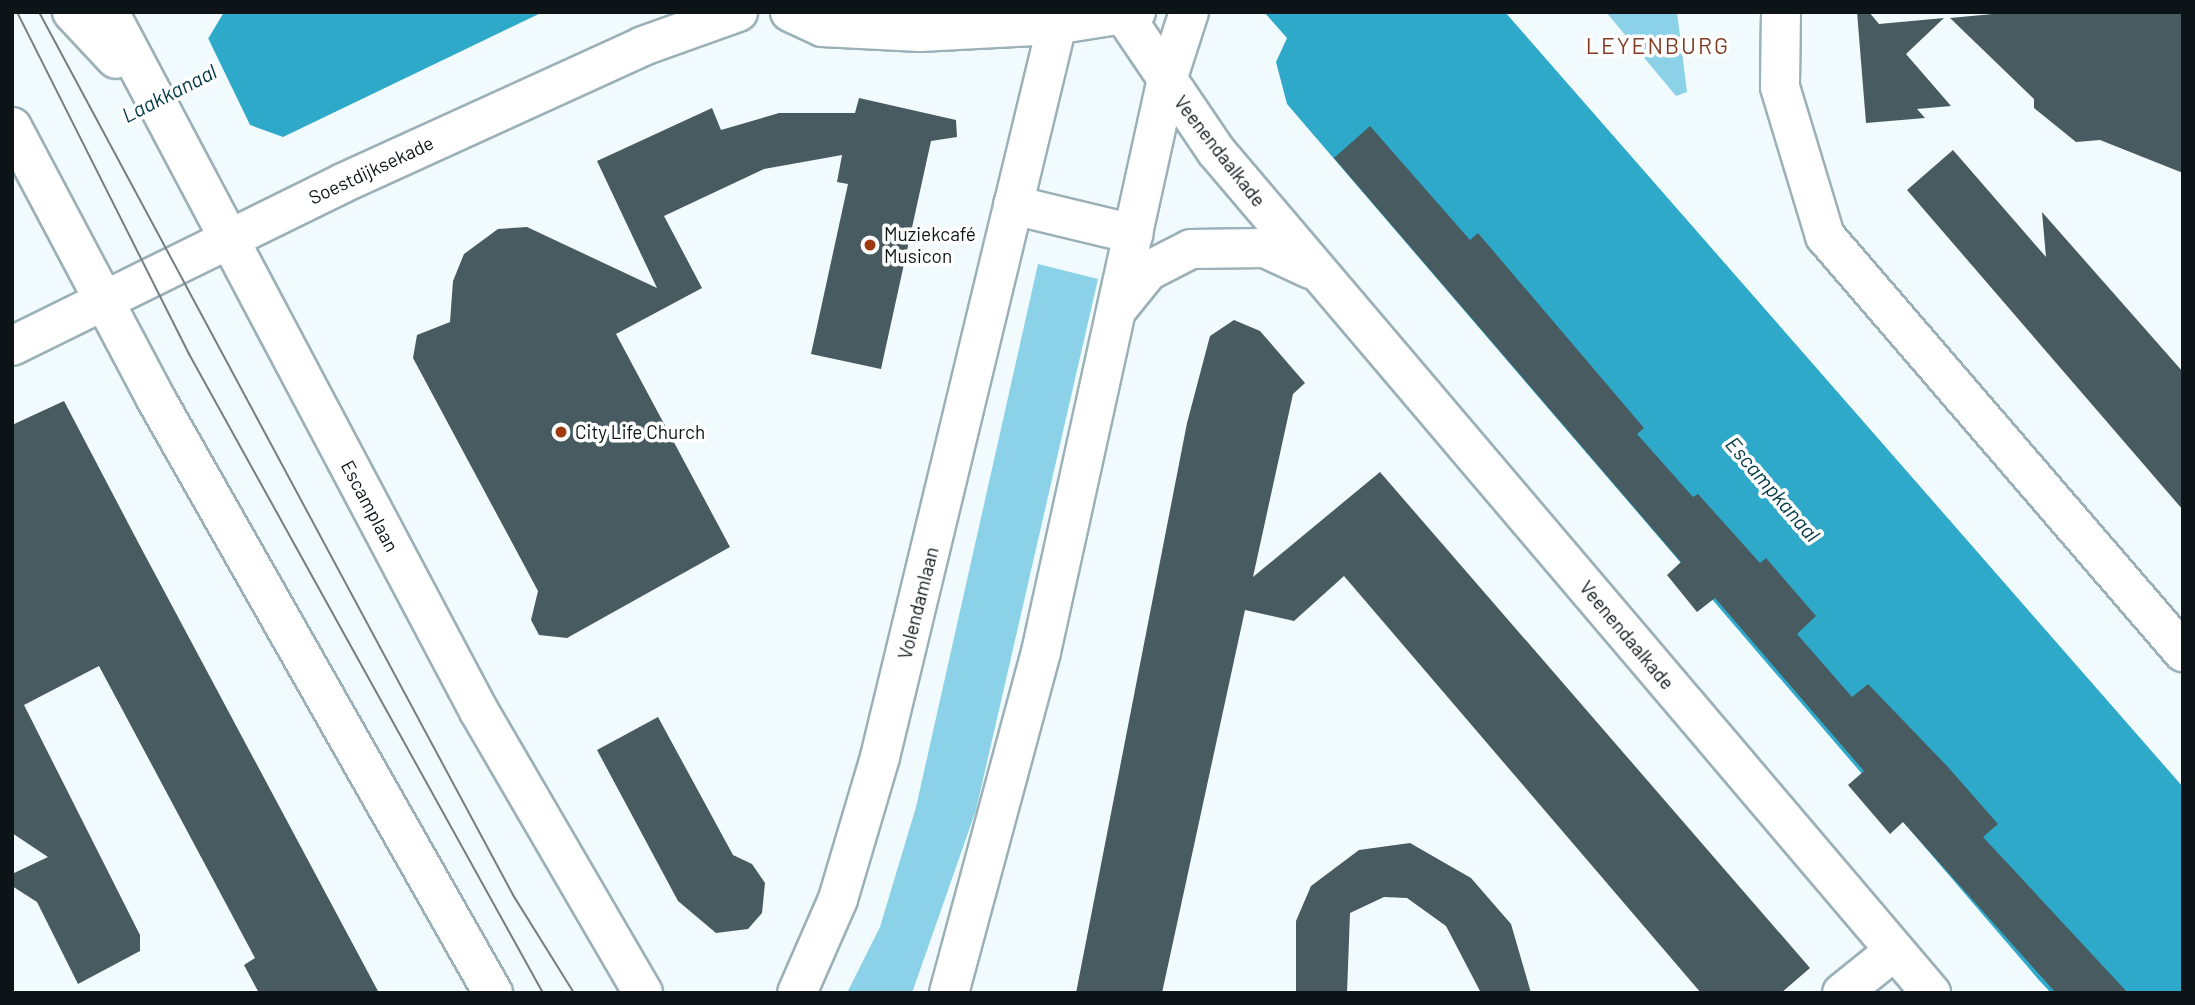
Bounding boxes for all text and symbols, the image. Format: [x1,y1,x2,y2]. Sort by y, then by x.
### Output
district label: LEYENBURG [1587,31,1729,59]
water label: Laakkanaal [117,58,221,128]
street label: Veenendaalkade [1170,91,1270,211]
street label: Soestdijksekade [305,131,437,209]
place label: Muziekcafé Musicon [884,223,976,267]
marker: Muziekcafé Musicon [862,237,878,253]
place label: City Life Church [575,421,705,443]
marker: City Life Church [553,424,569,440]
water label: Escampkanaal [1721,431,1825,547]
street label: Escamplaan [336,456,404,556]
street label: Volendamlaan [893,544,943,662]
street label: Veenendaalkade [1575,576,1679,694]

